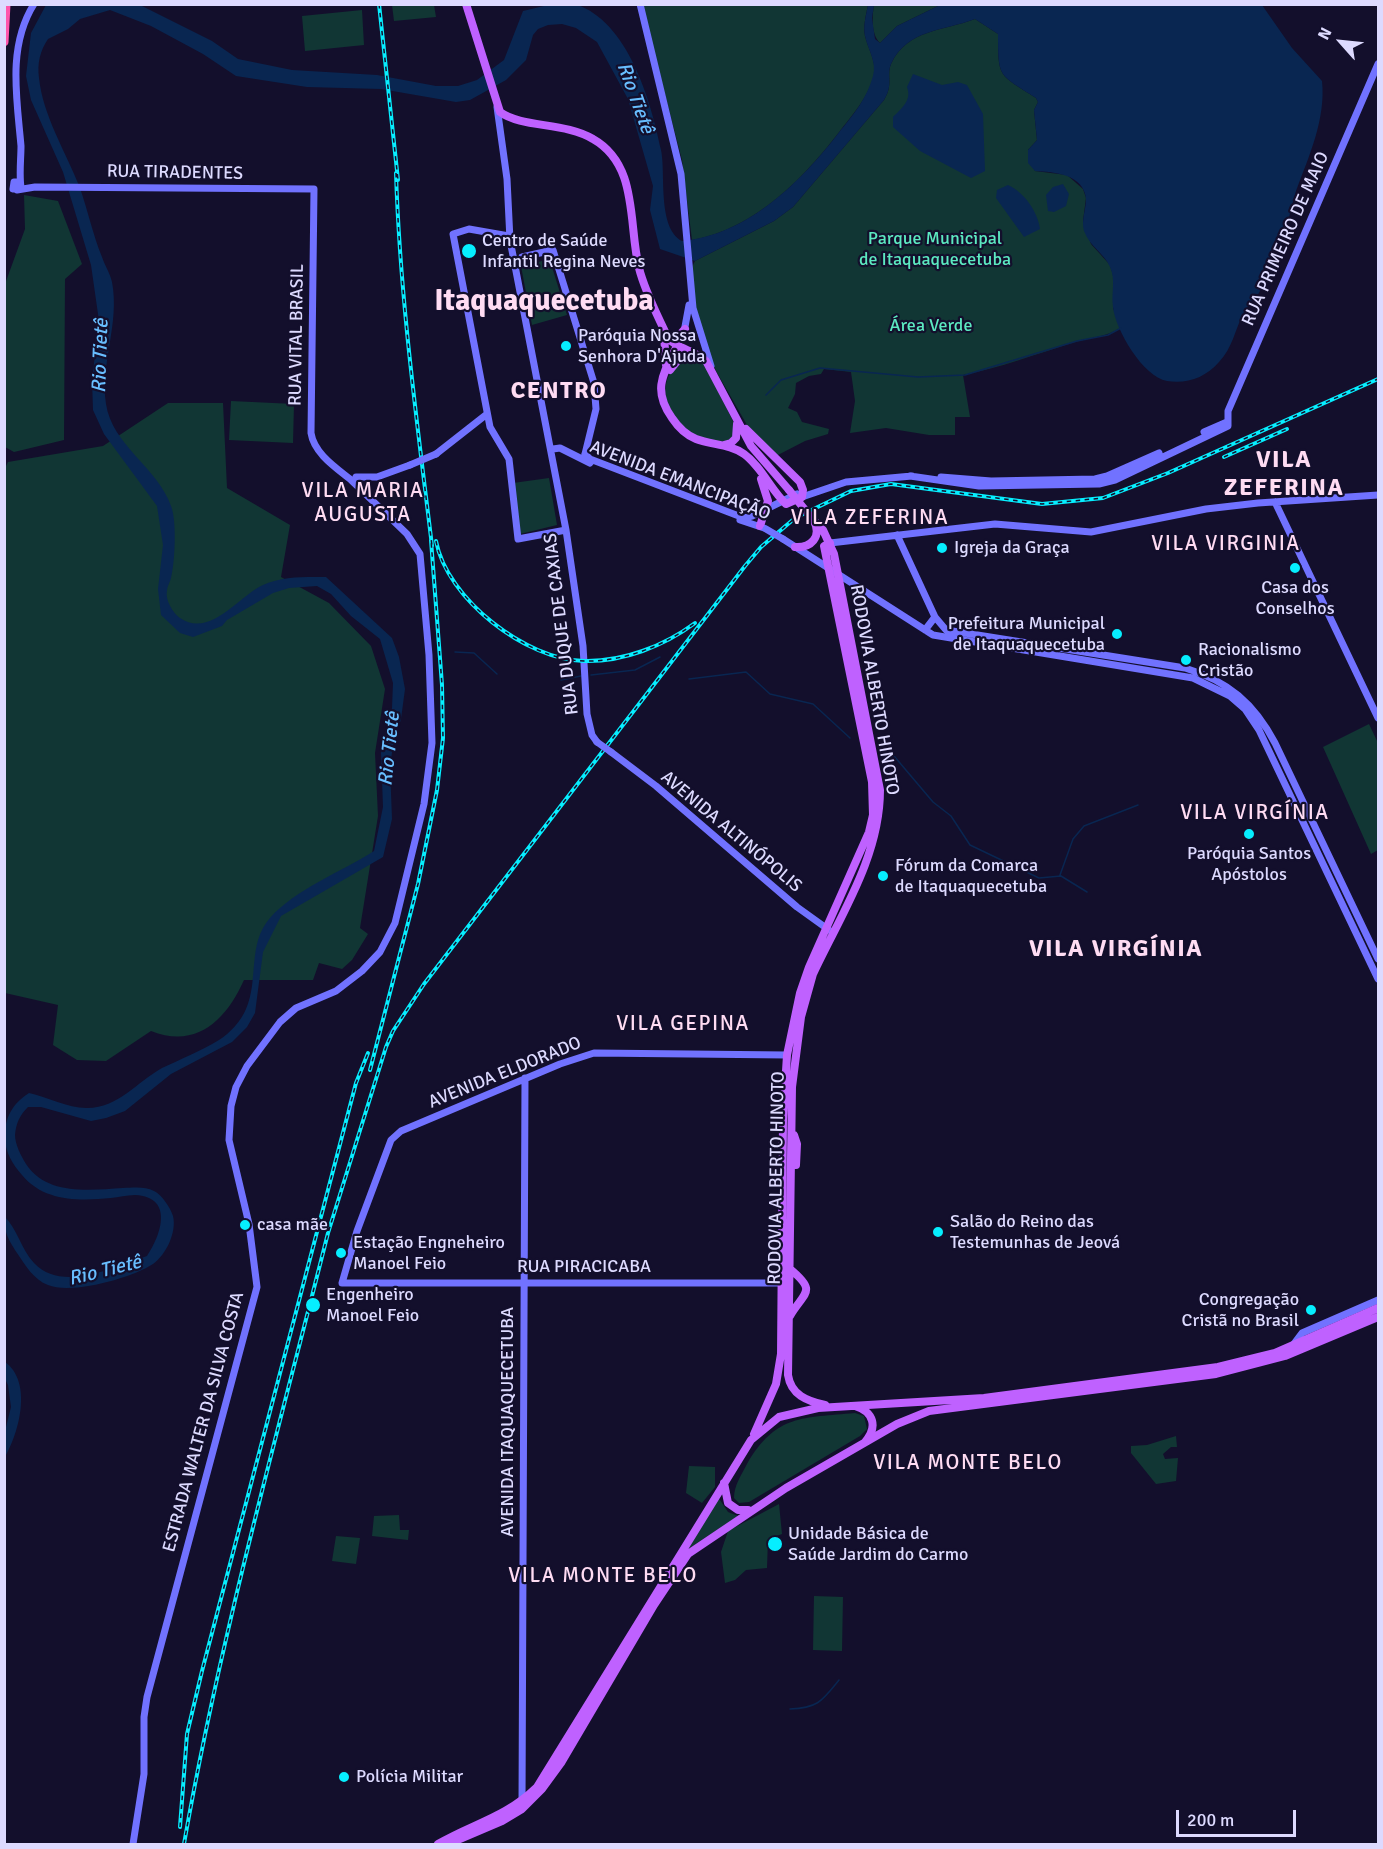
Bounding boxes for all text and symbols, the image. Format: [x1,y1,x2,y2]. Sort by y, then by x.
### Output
north arrow [1311,12,1371,72]
text: N [1314,24,1336,43]
water label: Rio Tietê [611,59,659,137]
street label: RUA PRIMEIRO DE MAIO [1238,149,1334,329]
street label: RUA TIRADENTES [107,161,243,185]
park label: Parque Municipal de Itaquaquecetuba [859,228,1011,270]
place label: Centro de Saúde Infantil Regina Neves [482,230,645,272]
marker: Centro de Saúde Infantil Regina Neves [460,242,478,260]
street label: RUA VITAL BRASIL [285,264,309,406]
district label: Itaquaquecetuba [434,284,654,320]
park label: Área Verde [890,315,972,337]
water label: Rio Tietê [88,318,114,394]
place label: Paróquia Nossa Senhora D'Ajuda [578,325,705,368]
marker: Paróquia Nossa Senhora D'Ajuda [559,339,573,353]
district label: CENTRO [511,378,607,406]
street label: AVENIDA EMANCIPAÇÃO [587,437,773,525]
district label: VILA ZEFERINA [1224,447,1344,503]
district label: VILA MARIA AUGUSTA [302,478,424,528]
district label: VILA ZEFERINA [791,505,949,531]
district label: VILA VIRGINIA [1151,531,1301,557]
street label: RUA DUQUE DE CAXIAS [540,532,584,716]
place label: Igreja da Graça [954,537,1070,559]
marker: Igreja da Graça [935,541,949,555]
marker: Casa dos Conselhos [1288,561,1302,575]
place label: Casa dos Conselhos [1255,577,1335,620]
street label: RODOVIA ALBERTO HINOTO [845,583,903,797]
place label: Prefeitura Municipal de Itaquaquecetuba [948,613,1105,656]
marker: Prefeitura Municipal de Itaquaquecetuba [1110,627,1124,641]
place label: Racionalismo Cristão [1198,639,1301,682]
marker: Racionalismo Cristão [1179,653,1193,667]
water label: Rio Tietê [374,711,406,787]
street label: AVENIDA ALTINÓPOLIS [656,767,806,897]
district label: VILA VIRGÍNIA [1180,800,1330,826]
marker: Paróquia Santos Apóstolos [1242,827,1256,841]
place label: Paróquia Santos Apóstolos [1187,843,1311,886]
place label: Fórum da Comarca de Itaquaquecetuba [895,855,1047,898]
marker: Fórum da Comarca de Itaquaquecetuba [876,869,890,883]
district label: VILA VIRGÍNIA [1029,936,1203,964]
district label: VILA GEPINA [616,1011,750,1037]
street label: AVENIDA ELDORADO [425,1033,585,1113]
street label: RODOVIA ALBERTO HINOTO [764,1071,790,1285]
place label: Salão do Reino das Testemunhas de Jeová [950,1211,1120,1254]
place label: casa mãe [257,1214,328,1236]
marker: casa mãe [238,1218,252,1232]
marker: Salão do Reino das Testemunhas de Jeová [931,1225,945,1239]
place label: Estação Engneheiro Manoel Feio [353,1232,505,1274]
marker: Estação Engneheiro Manoel Feio [334,1246,348,1260]
water label: Rio Tietê [66,1250,144,1292]
street label: RUA PIRACICABA [517,1256,651,1278]
place label: Engenheiro Manoel Feio [326,1284,419,1326]
place label: Congregação Cristã no Brasil [1182,1289,1299,1332]
street label: ESTRADA WALTER DA SILVA COSTA [159,1290,249,1554]
marker: Engenheiro Manoel Feio [304,1296,322,1314]
marker: Congregação Cristã no Brasil [1304,1303,1318,1317]
street label: AVENIDA ITAQUAQUECETUBA [497,1307,519,1537]
district label: VILA MONTE BELO [873,1450,1063,1476]
place label: Unidade Básica de Saúde Jardim do Carmo [788,1523,968,1565]
marker: Unidade Básica de Saúde Jardim do Carmo [766,1535,784,1553]
district label: VILA MONTE BELO [508,1563,698,1589]
place label: Polícia Militar [356,1766,463,1788]
marker: Polícia Militar [337,1770,351,1784]
scale bar [1179,1798,1299,1836]
text: 200 m [1187,1809,1234,1831]

